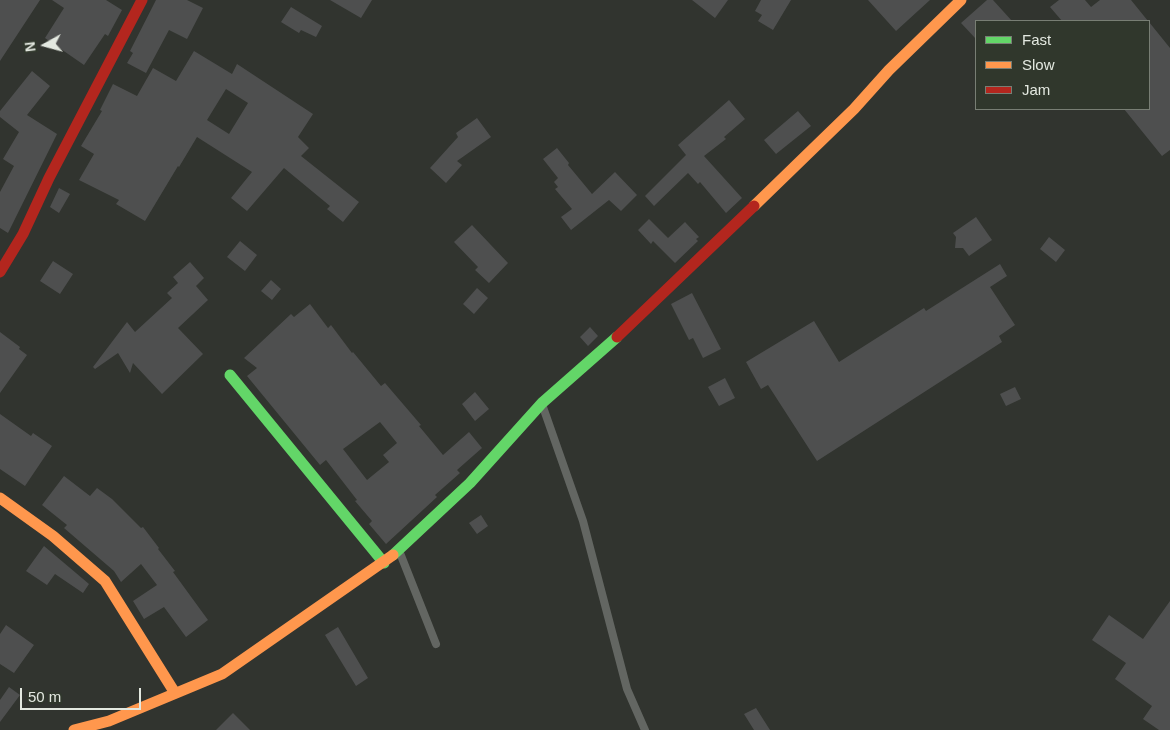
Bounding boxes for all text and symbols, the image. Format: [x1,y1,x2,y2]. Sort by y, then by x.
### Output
north arrow [20,20,70,70]
legend [975,20,1150,110]
text: Fast [1022,31,1051,48]
text: N [22,41,39,53]
text: Slow [1022,56,1055,73]
text: Jam [1022,81,1050,98]
scale bar [22,678,144,710]
text: 50 m [28,688,61,705]

